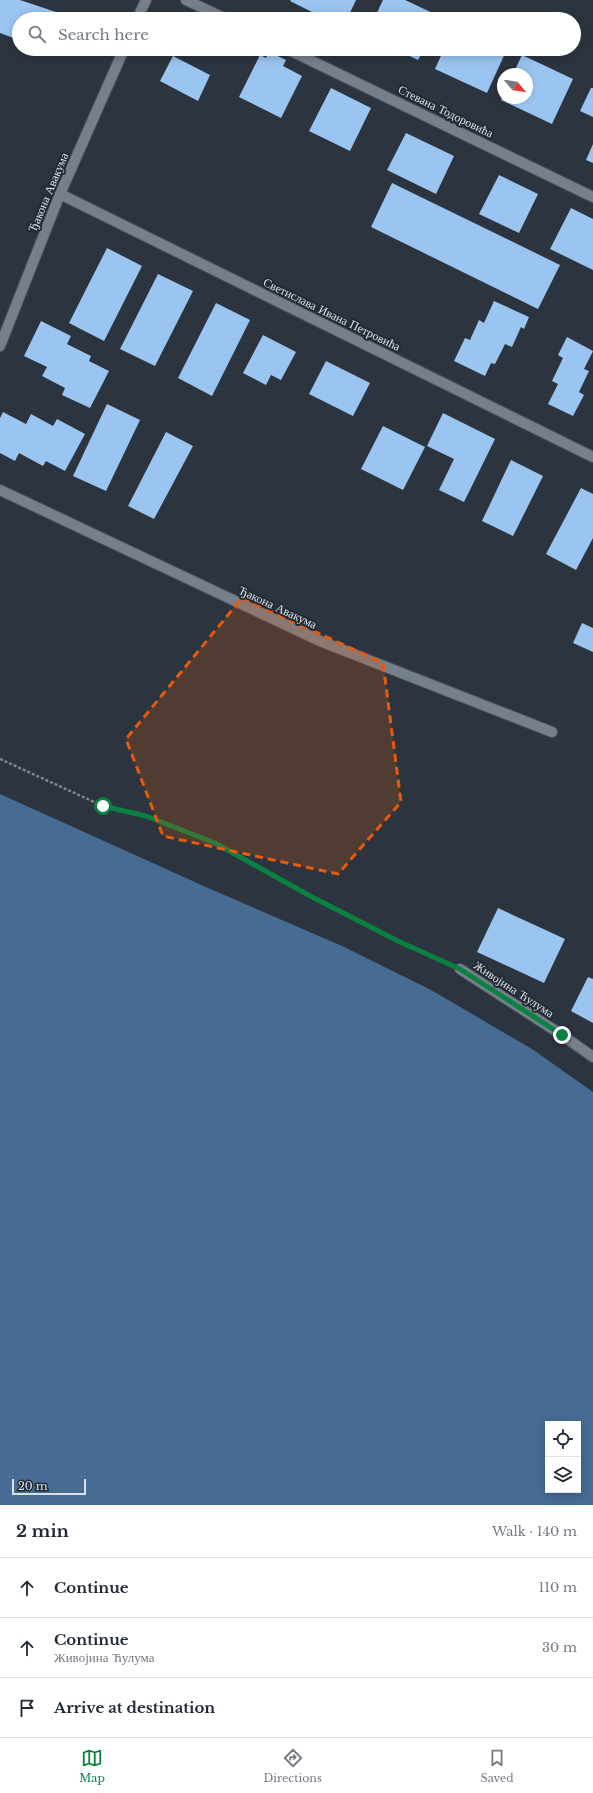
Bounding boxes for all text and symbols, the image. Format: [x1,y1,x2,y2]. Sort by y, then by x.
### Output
search box [12,12,581,56]
icon: search [26,23,48,45]
text: Search here [58,25,149,44]
north arrow [497,68,533,104]
street label: Стевана Тодоровића [396,81,497,141]
street label: Ђакона Авакума [25,150,72,234]
street label: Светислава Ивана Петровића [261,274,404,354]
street label: Ђакона Авакума [236,582,320,632]
route start [94,797,112,815]
street label: Живојина Ћулума [471,957,558,1021]
route end [553,1026,571,1044]
map controls [545,1421,581,1493]
button: locate [545,1421,581,1457]
button: layers [545,1457,581,1493]
scale bar [12,1477,86,1496]
text: 20 m [18,1479,48,1493]
text: 2 min [16,1521,69,1542]
text: Walk · 140 m [492,1523,577,1540]
icon: ahead [16,1577,38,1599]
text: Continue [54,1578,129,1597]
text: 110 m [538,1579,577,1596]
text: Continue [54,1630,129,1649]
icon: ahead [16,1637,38,1659]
text: 30 m [542,1639,577,1656]
text: Живојина Ћулума [54,1649,154,1666]
icon: arrive [16,1697,38,1719]
text: Arrive at destination [54,1698,215,1717]
tab: Map [79,1747,105,1785]
tab: Directions [263,1747,322,1785]
tab: Saved [481,1747,514,1785]

